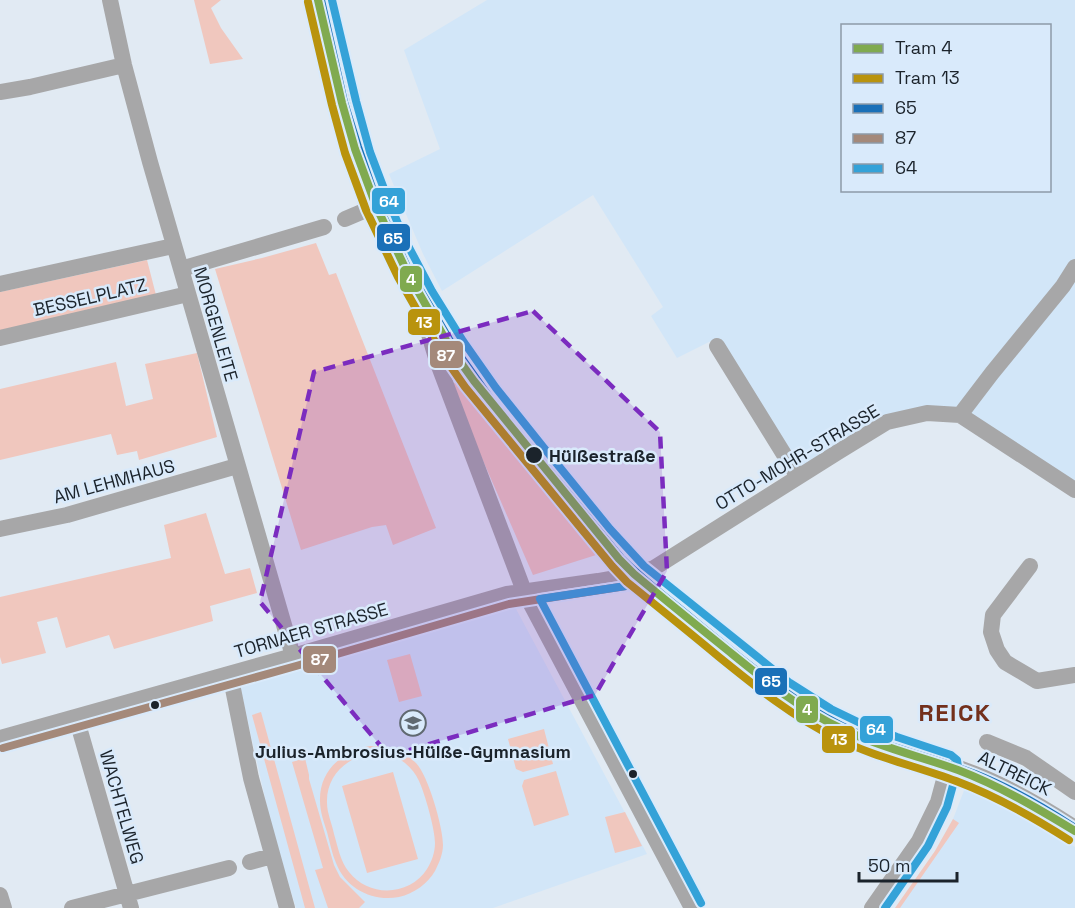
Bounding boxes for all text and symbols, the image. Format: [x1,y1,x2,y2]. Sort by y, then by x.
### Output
legend [841,24,1051,192]
text: Tram 4 [895,36,952,59]
text: Tram 13 [895,66,960,89]
text: 65 [895,96,917,119]
text: 87 [895,126,916,149]
text: 64 [895,156,917,179]
line badge: 64 [371,187,406,215]
text: 64 [379,191,399,212]
line badge: 65 [376,223,411,252]
text: 65 [383,228,403,249]
street label: MORGENLEITE [189,264,243,384]
line badge: 4 [399,265,423,293]
text: 4 [406,269,416,290]
street label: BESSELPLATZ [31,273,149,321]
line badge: 13 [407,308,441,336]
text: 13 [416,312,433,333]
line badge: 87 [429,340,464,369]
text: 87 [437,345,455,366]
street label: OTTO-MOHR-STRASSE [711,399,883,515]
place label: Hülßestraße [549,444,656,467]
marker: Hülßestraße [524,445,544,465]
street label: AM LEHMHAUS [51,454,177,508]
street label: TORNAER STRASSE [232,597,390,663]
line badge: 87 [302,645,337,674]
text: 87 [311,649,329,670]
line badge: 65 [754,667,788,696]
text: 65 [761,671,781,692]
line badge: 4 [795,695,819,724]
district label: REICK [919,697,991,728]
unlabelled marker [149,699,161,711]
text: 4 [802,699,812,720]
school or university icon: Julius-Ambrosius-Hülße-Gymnasium [398,708,428,738]
line badge: 64 [859,715,894,744]
text: 64 [866,719,886,740]
line badge: 13 [821,725,856,754]
text: 13 [831,729,848,750]
place label: Julius-Ambrosius-Hülße-Gymnasium [255,740,571,763]
street label: ALTREICK [975,745,1055,801]
street label: WACHTELWEG [95,747,149,867]
unlabelled marker [627,768,639,780]
scale bar [859,845,956,883]
text: 50 m [868,854,910,877]

